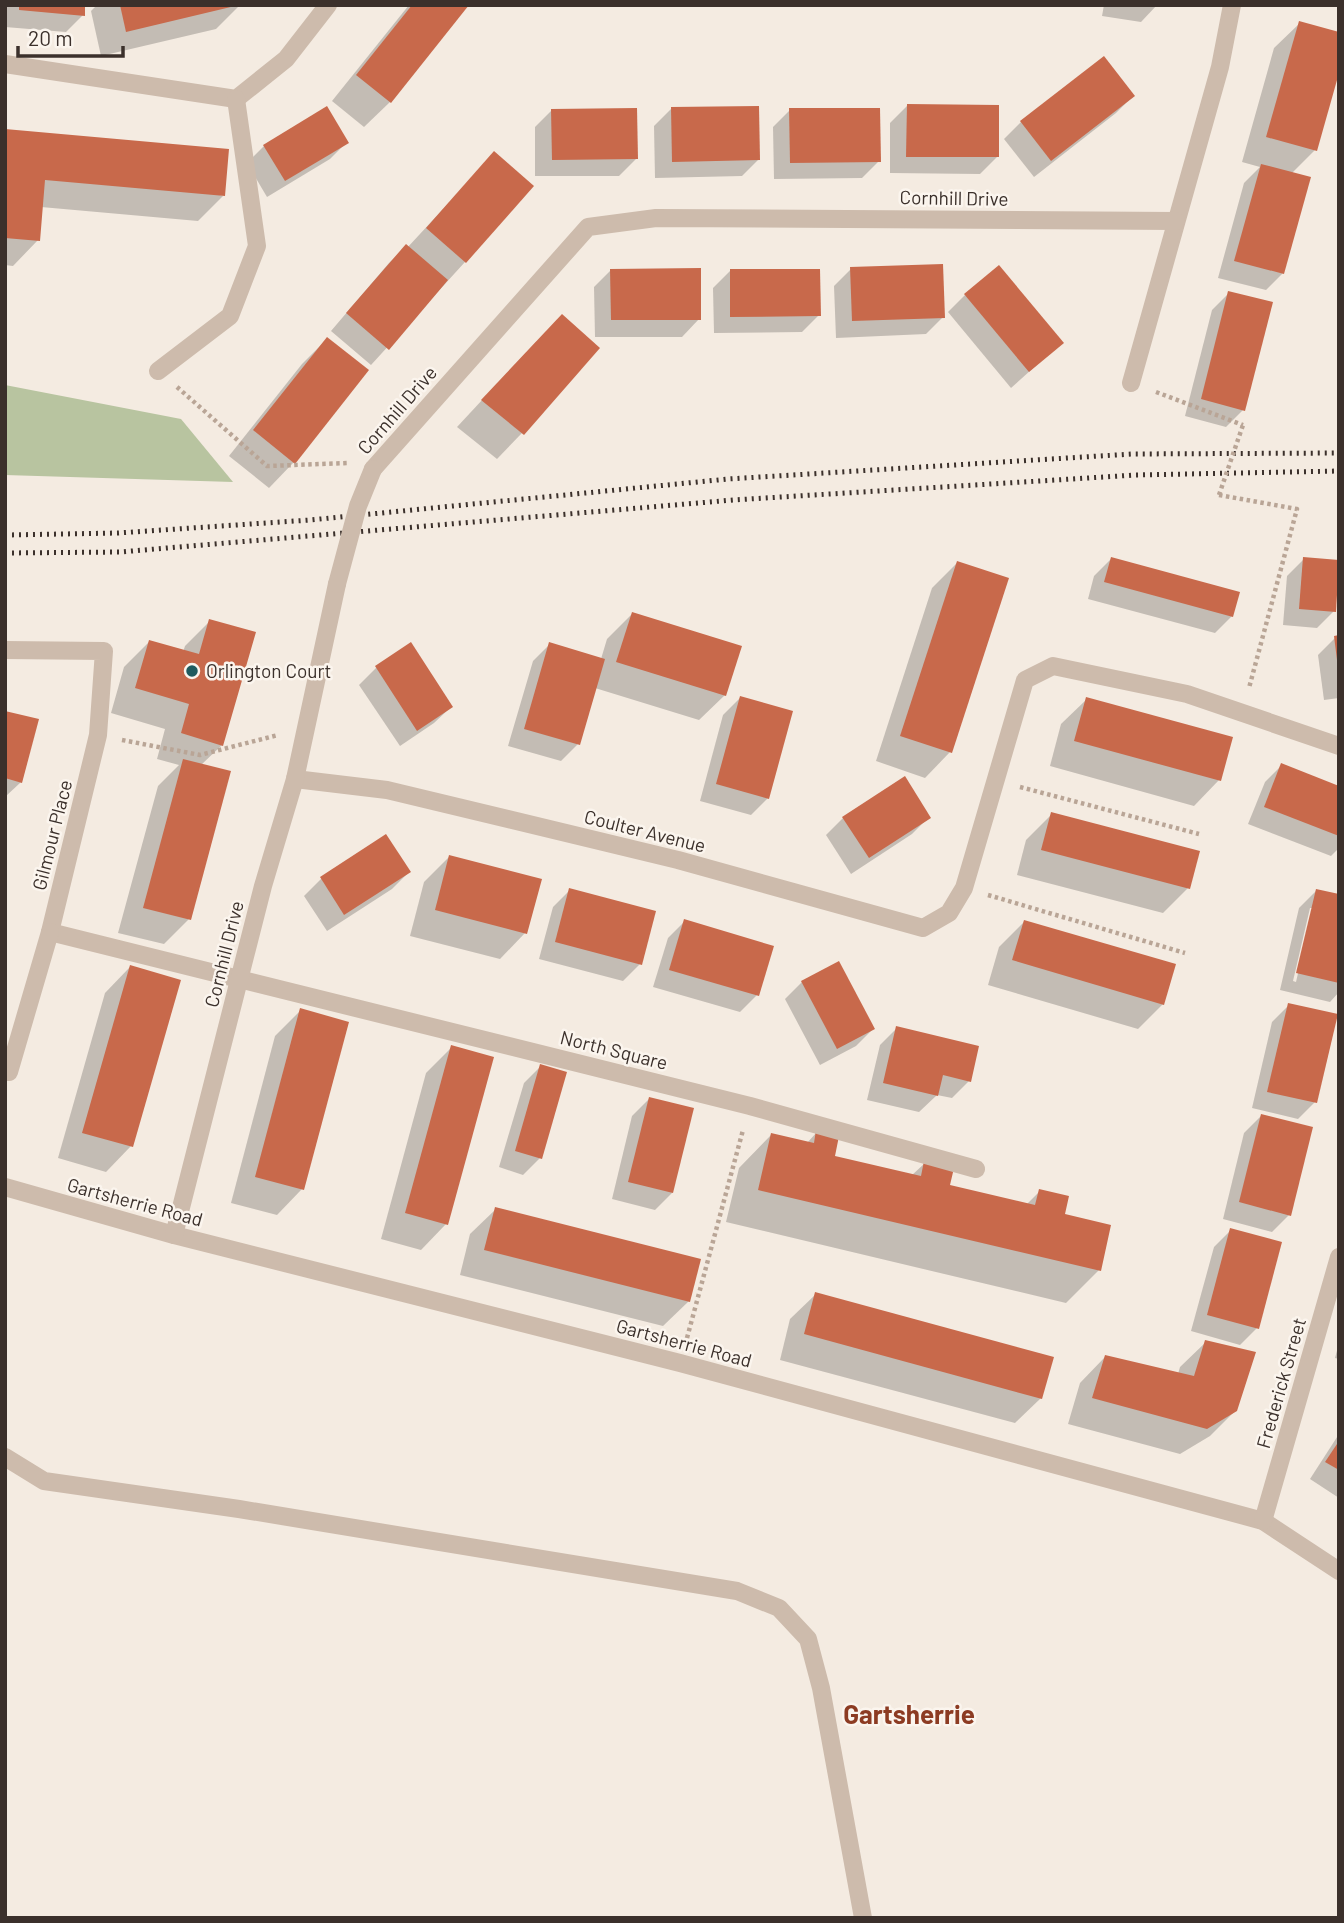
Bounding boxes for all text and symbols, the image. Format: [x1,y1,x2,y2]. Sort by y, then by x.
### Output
scale bar [18,14,122,58]
text: 20 m [28,25,73,50]
street label: Cornhill Drive [899,185,1009,210]
street label: Cornhill Drive [352,361,441,458]
place label: Orlington Court [206,659,332,682]
marker: Orlington Court [184,663,200,679]
street label: Gilmour Place [27,777,76,892]
street label: Coulter Avenue [582,804,708,857]
street label: Cornhill Drive [199,898,248,1010]
street label: North Square [558,1025,670,1074]
street label: Gartsherrie Road [65,1172,205,1231]
street label: Gartsherrie Road [614,1313,754,1372]
street label: Frederick Street [1251,1315,1310,1451]
district label: Gartsherrie [843,1698,975,1729]

